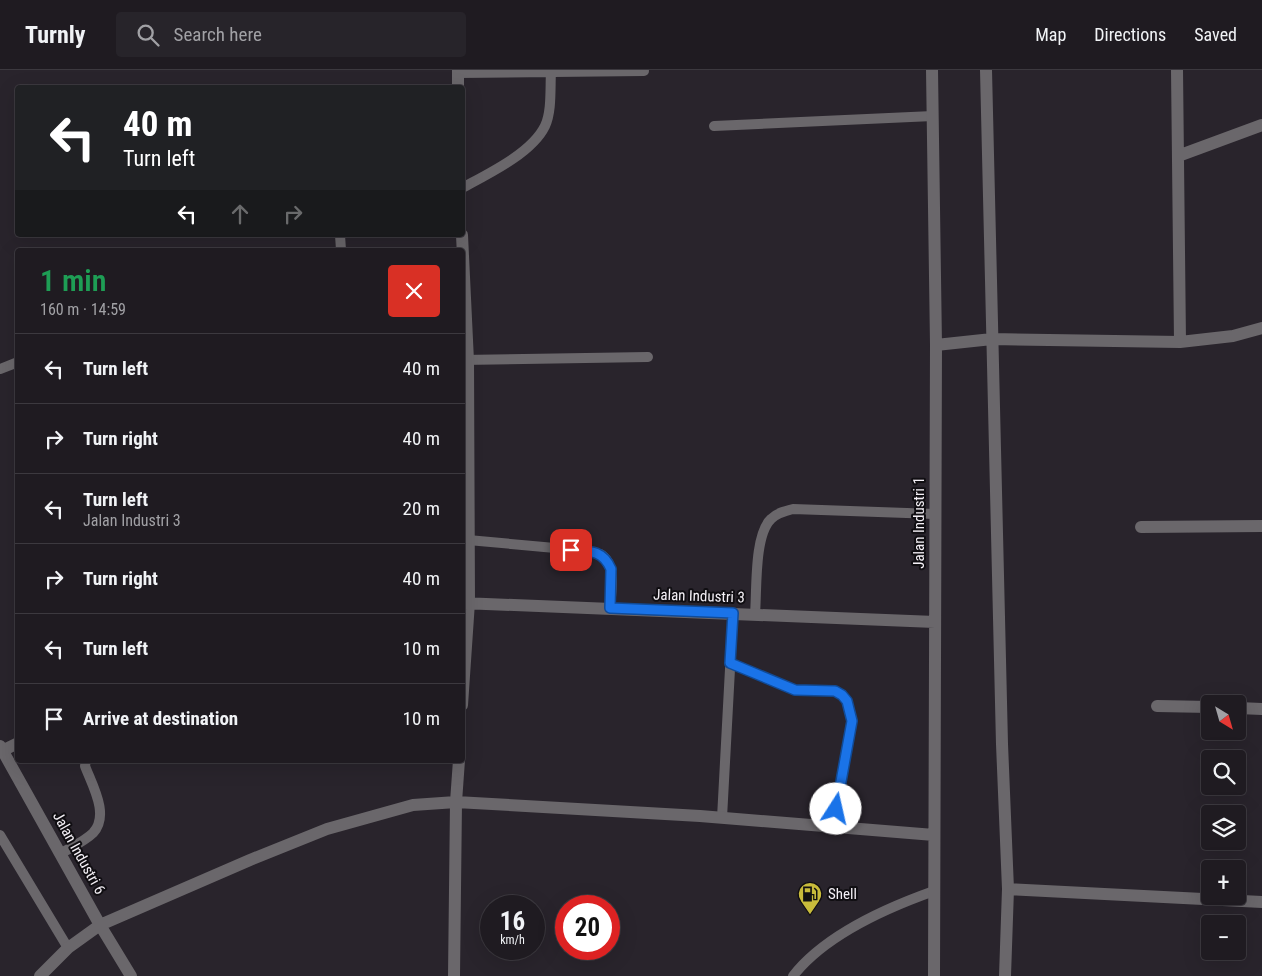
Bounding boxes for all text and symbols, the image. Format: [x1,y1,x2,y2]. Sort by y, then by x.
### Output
search box [116,12,466,57]
text: Turnly [25,21,86,49]
icon: search [134,21,162,49]
text: Search here [174,23,262,46]
text: Map [1035,24,1066,45]
text: Directions [1094,24,1166,45]
text: Saved [1194,24,1237,45]
text: 40 m [123,104,192,145]
icon: left [40,105,105,170]
text: Turn left [123,146,195,171]
icon: left [173,200,201,228]
icon: ahead [226,200,254,228]
icon: right [279,200,307,228]
text: 1 min [40,263,106,298]
button: close [388,265,440,317]
text: 160 m · 14:59 [40,300,126,319]
icon: left [40,355,68,383]
text: Turn left [83,357,148,380]
text: 40 m [403,357,440,380]
icon: right [40,425,68,453]
text: Turn right [83,427,158,450]
text: 40 m [403,427,440,450]
street label: Jalan Industri 1 [910,477,928,569]
text: Turn left [83,488,148,511]
icon: left [40,495,68,523]
text: 20 m [403,497,440,520]
text: Jalan Industri 3 [83,511,181,530]
pin [550,529,592,571]
icon: arrive [557,536,585,564]
icon: right [40,565,68,593]
text: Turn right [83,567,158,590]
text: 40 m [403,567,440,590]
street label: Jalan Industri 3 [653,585,745,607]
icon: left [40,635,68,663]
text: Turn left [83,637,148,660]
text: 10 m [403,637,440,660]
north arrow [1201,695,1246,740]
map controls [1201,695,1246,960]
icon: arrive [40,705,68,733]
text: Arrive at destination [83,707,238,730]
text: 10 m [403,707,440,730]
button: search [1201,750,1246,795]
position arrow [809,782,861,834]
button: layers [1201,805,1246,850]
street label: Jalan Industri 6 [49,809,109,897]
button: + [1201,860,1246,905]
fuel station icon: Shell [797,881,823,915]
place label: Shell [828,885,857,903]
speed limit sign: 20 [555,895,620,960]
text: 16 [500,907,525,936]
button: − [1201,915,1246,960]
text: km/h [500,933,525,947]

